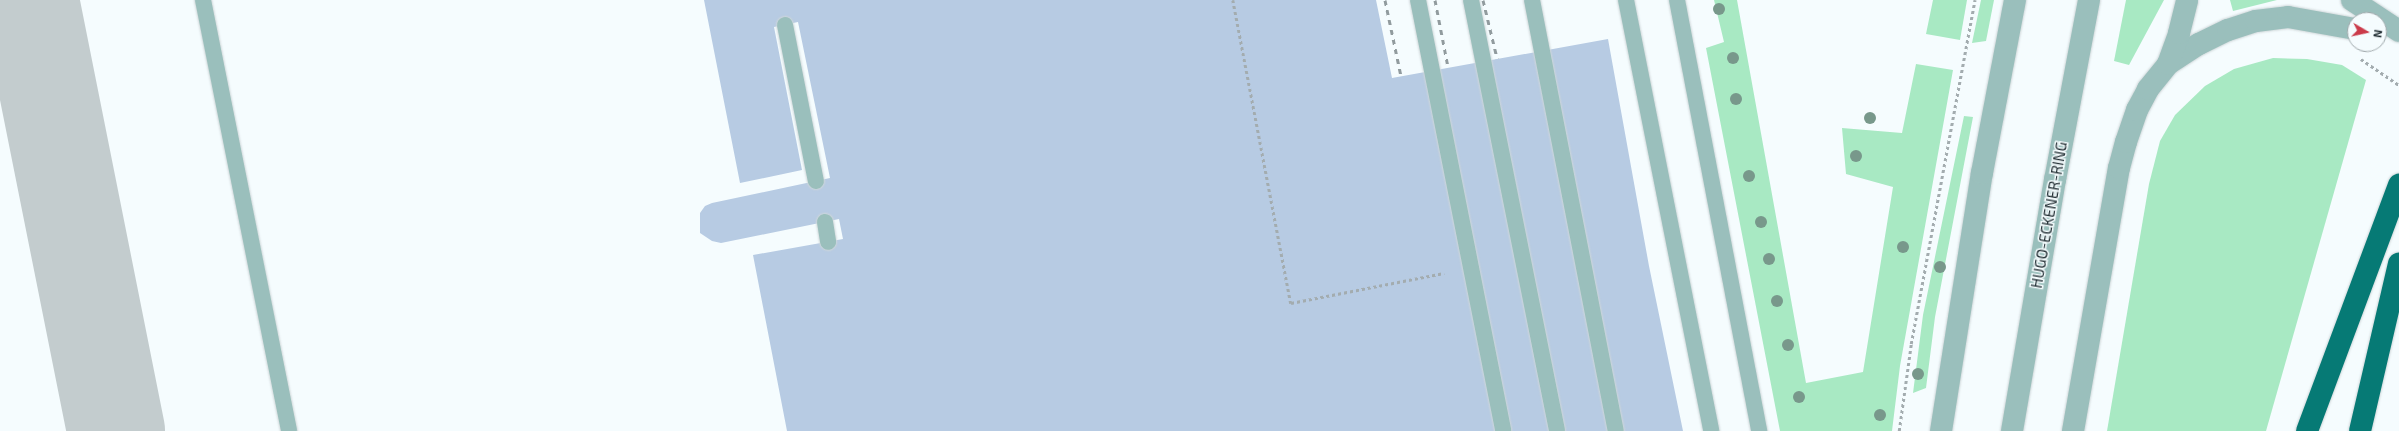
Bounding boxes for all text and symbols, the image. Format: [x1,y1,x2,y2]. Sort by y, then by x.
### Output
north arrow [2347,12,2387,52]
text: N [2371,29,2385,39]
street label: HUGO-ECKENER-RING [2027,140,2071,290]

